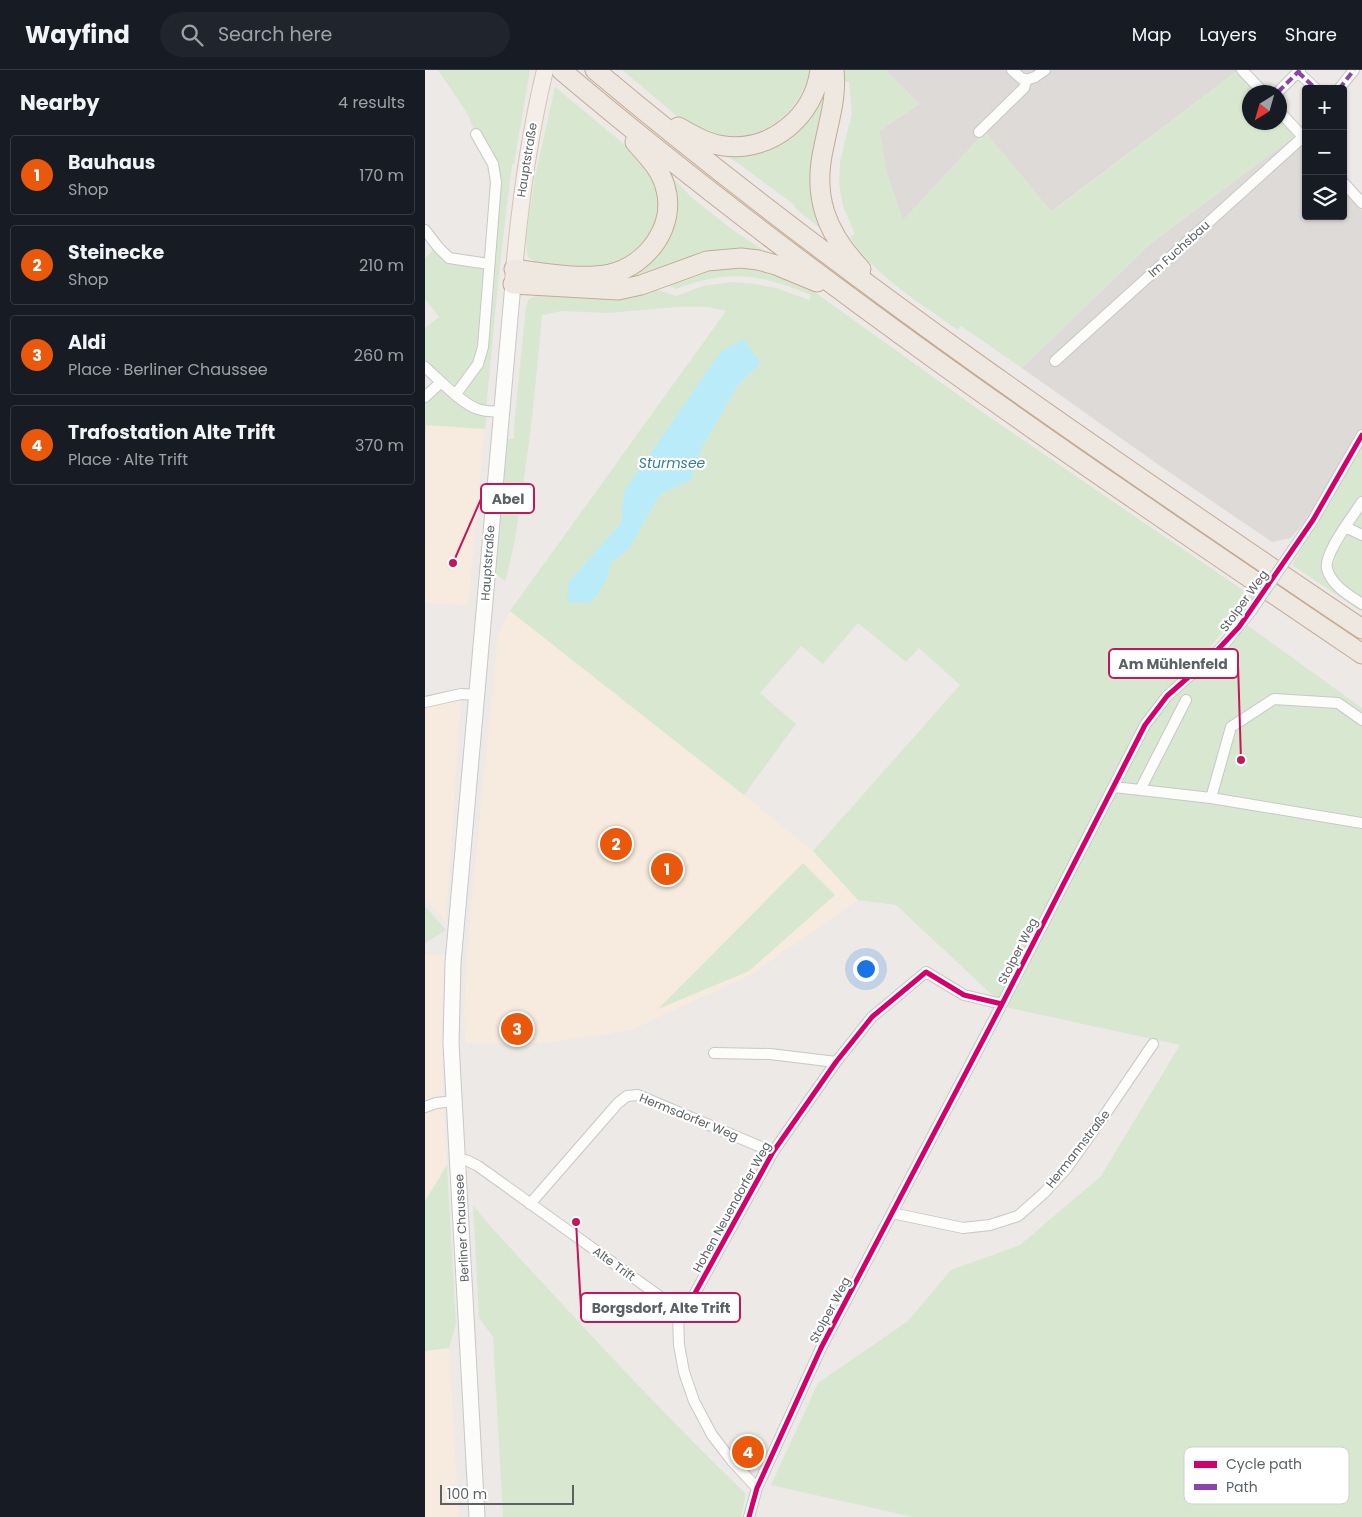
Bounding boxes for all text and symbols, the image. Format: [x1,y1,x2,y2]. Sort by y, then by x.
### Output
search box [160,12,510,57]
text: Wayfind [25,18,130,51]
icon: search [178,21,206,49]
text: Search here [218,21,332,48]
text: Map [1132,22,1172,47]
text: Layers [1200,22,1257,47]
text: Share [1285,22,1337,47]
north arrow [1242,85,1287,130]
map controls [1302,85,1347,220]
button: + [1302,85,1347,130]
text: Nearby [20,88,100,117]
text: 4 results [338,91,405,114]
street label: Hauptstraße [512,121,541,198]
button: − [1302,130,1347,175]
text: Bauhaus [68,149,155,176]
text: 1 [34,164,40,187]
text: 170 m [359,164,404,187]
button: layers [1302,175,1347,220]
text: Shop [68,178,109,201]
street label: Im Fuchsbau [1144,216,1213,281]
text: Steinecke [68,239,164,266]
text: 2 [32,254,42,277]
text: 210 m [359,254,404,277]
text: Shop [68,268,109,291]
text: Aldi [68,329,106,356]
text: 3 [32,344,42,367]
text: 260 m [354,344,404,367]
text: Place · Berliner Chaussee [68,358,268,381]
text: Trafostation Alte Trift [68,419,275,446]
text: 4 [32,434,42,457]
text: 370 m [355,434,404,457]
text: Place · Alte Trift [68,448,188,471]
water label: Sturmsee [639,453,706,473]
callout: Abel [481,484,534,513]
text: Abel [492,489,524,509]
street label: Hauptstraße [476,525,499,601]
street label: Stolper Weg [1215,566,1272,635]
callout: Am Mühlenfeld [1109,649,1238,678]
text: Am Mühlenfeld [1118,654,1228,674]
pin: 2 [600,825,632,863]
pin: 1 [651,850,683,888]
street label: Stolper Weg [994,915,1042,987]
your location [853,956,879,982]
pin: 3 [501,1010,533,1048]
street label: Hermsdorfer Weg [637,1089,741,1144]
street label: Hermannstraße [1042,1106,1114,1191]
street label: Hohen Neuendorfer Weg [688,1138,775,1275]
street label: Berliner Chaussee [450,1174,473,1282]
street label: Alte Trift [590,1243,639,1285]
street label: Stolper Weg [805,1274,854,1346]
callout: Borgsdorf, Alte Trift [581,1293,740,1322]
text: Borgsdorf, Alte Trift [592,1298,731,1318]
pin: 4 [732,1433,764,1471]
legend [1184,1447,1349,1504]
text: Cycle path [1226,1454,1302,1474]
text: Path [1226,1477,1258,1497]
scale bar [440,1482,574,1505]
text: 100 m [447,1484,487,1504]

